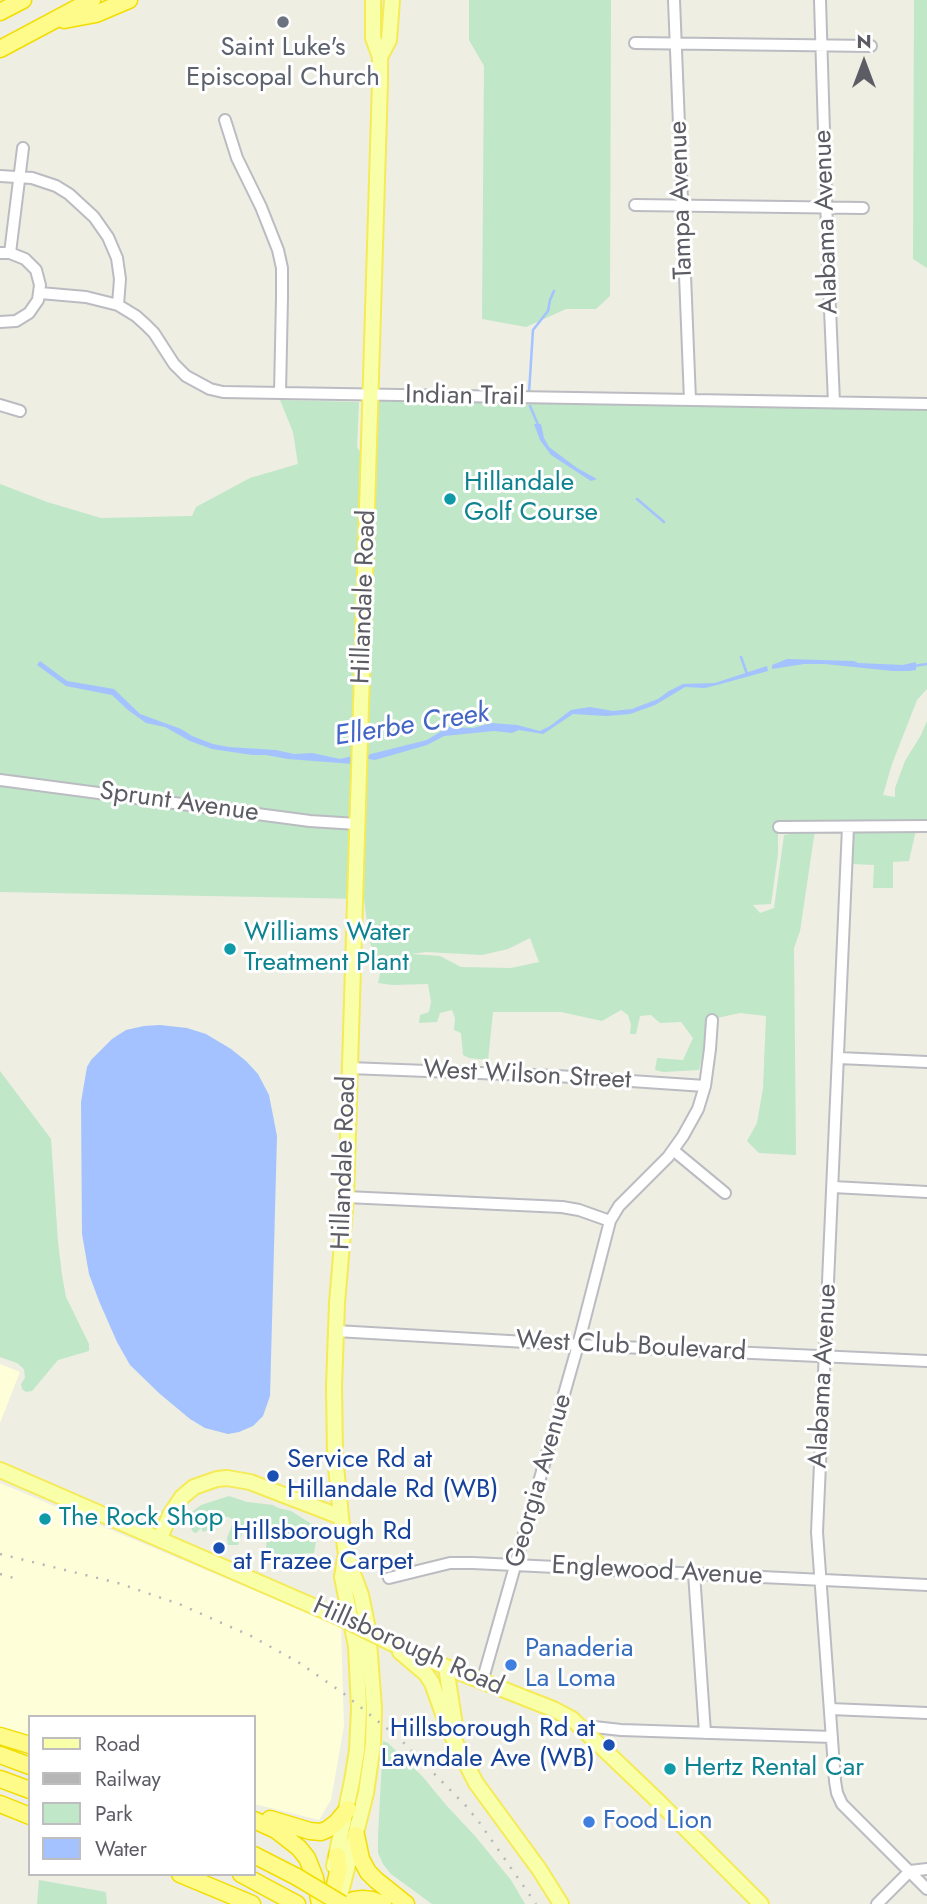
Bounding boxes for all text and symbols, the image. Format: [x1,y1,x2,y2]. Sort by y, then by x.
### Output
marker: Saint Luke's Episcopal Church [275,14,291,30]
north arrow [829,28,899,98]
text: N [856,28,872,55]
place label: Saint Luke's Episcopal Church [186,33,380,94]
street label: Tampa Avenue [664,120,700,280]
street label: Alabama Avenue [808,129,846,315]
street label: Indian Trail [405,380,525,414]
place label: Hillandale Golf Course [464,468,598,530]
marker: Hillandale Golf Course [442,491,458,507]
street label: Hillandale Road [346,509,384,685]
water label: Ellerbe Creek [332,697,492,755]
street label: Sprunt Avenue [97,776,261,830]
place label: Williams Water Treatment Plant [244,918,410,979]
marker: Williams Water Treatment Plant [222,941,238,957]
street label: West Wilson Street [422,1055,632,1097]
street label: Hillandale Road [326,1075,364,1251]
street label: Alabama Avenue [804,1283,844,1469]
street label: West Club Boulevard [515,1325,747,1369]
street label: Georgia Avenue [500,1391,580,1571]
place label: Service Rd at Hillandale Rd (WB) [287,1445,499,1506]
marker: Service Rd at Hillandale Rd (WB) [265,1468,281,1484]
place label: The Rock Shop [59,1503,223,1535]
marker: The Rock Shop [37,1511,53,1527]
place label: Hillsborough Rd at Frazee Carpet [233,1517,413,1578]
marker: Hillsborough Rd at Frazee Carpet [211,1540,227,1556]
street label: Englewood Avenue [551,1551,763,1593]
street label: Hillsborough Road [308,1591,508,1703]
place label: Panaderia La Loma [525,1634,634,1696]
marker: Panaderia La Loma [503,1657,519,1673]
place label: Hillsborough Rd at Lawndale Ave (WB) [381,1714,595,1776]
legend [28,1715,256,1876]
text: Road [95,1729,140,1759]
marker: Hillsborough Rd at Lawndale Ave (WB) [601,1737,617,1753]
place label: Hertz Rental Car [684,1753,864,1785]
marker: Hertz Rental Car [662,1761,678,1777]
text: Railway [95,1764,161,1794]
text: Park [95,1799,132,1829]
place label: Food Lion [603,1806,713,1838]
marker: Food Lion [581,1814,597,1830]
text: Water [95,1834,147,1864]

